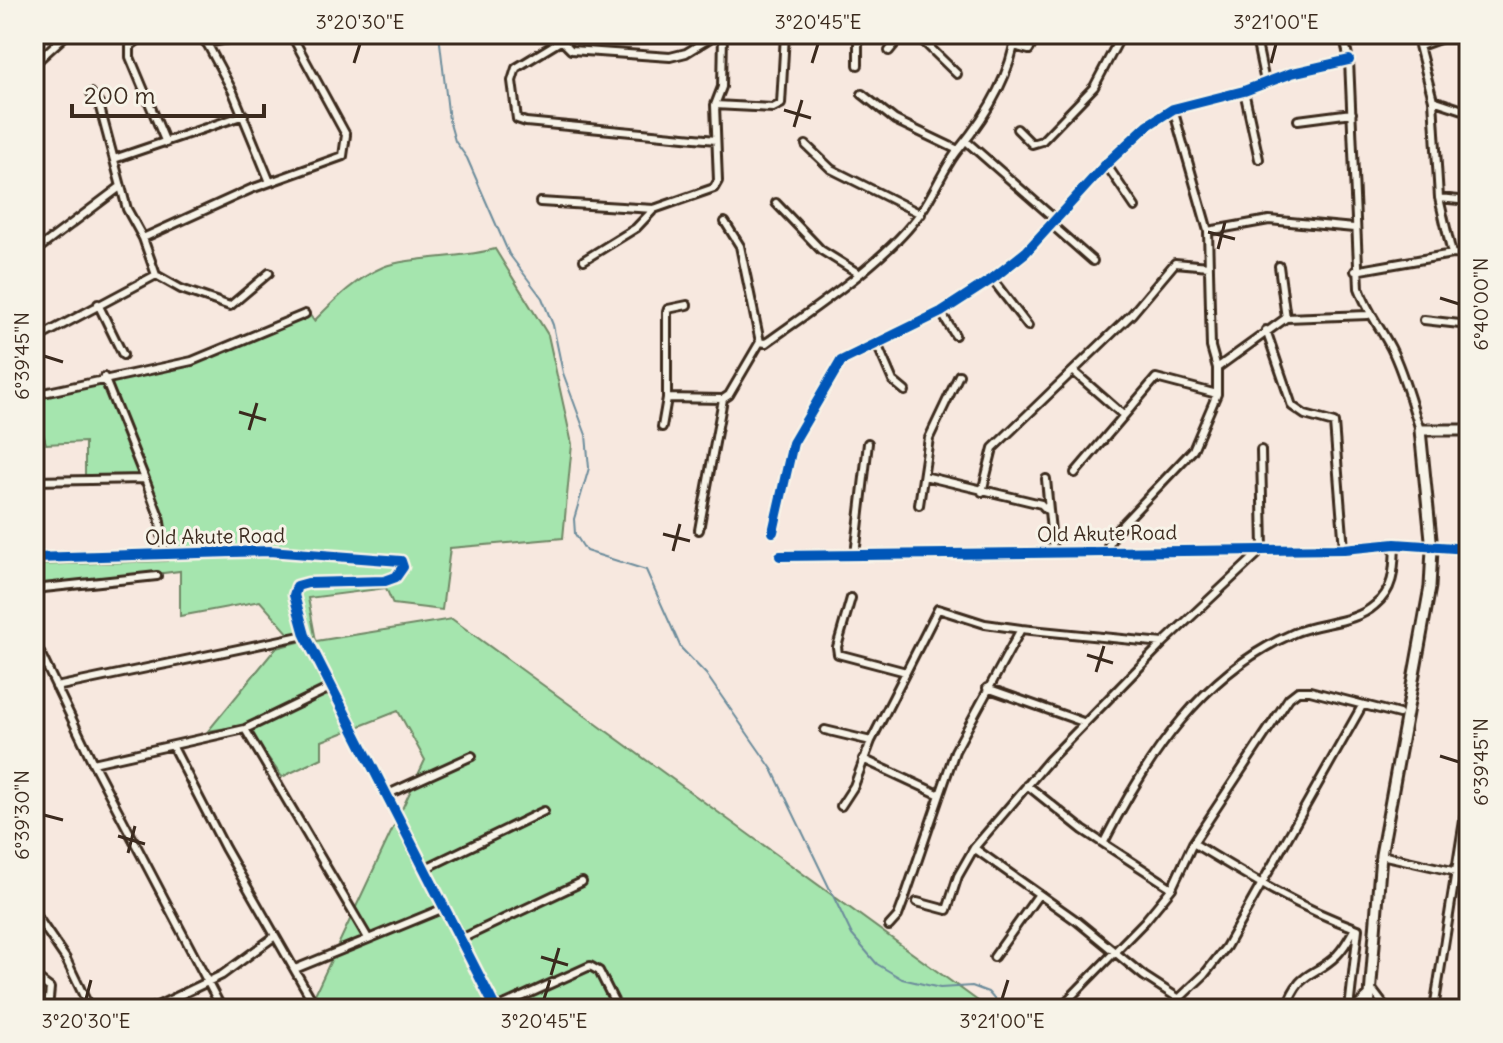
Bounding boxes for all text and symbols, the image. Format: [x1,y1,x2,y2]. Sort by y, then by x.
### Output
text: 3°20'30"E [315,9,405,34]
text: 3°20'45"E [774,9,862,34]
text: 3°21'00"E [1233,9,1319,34]
scale bar [72,68,264,118]
text: 200 m [84,80,156,110]
text: 6°40'00"N [1468,257,1493,351]
text: 6°39'45"N [9,312,34,400]
street label: Old Akute Road [1037,519,1178,547]
street label: Old Akute Road [145,522,286,550]
text: 6°39'45"N [1468,718,1493,806]
text: 6°39'30"N [9,770,34,860]
text: 3°20'30"E [41,1008,131,1033]
text: 3°20'45"E [500,1008,588,1033]
text: 3°21'00"E [959,1008,1045,1033]

